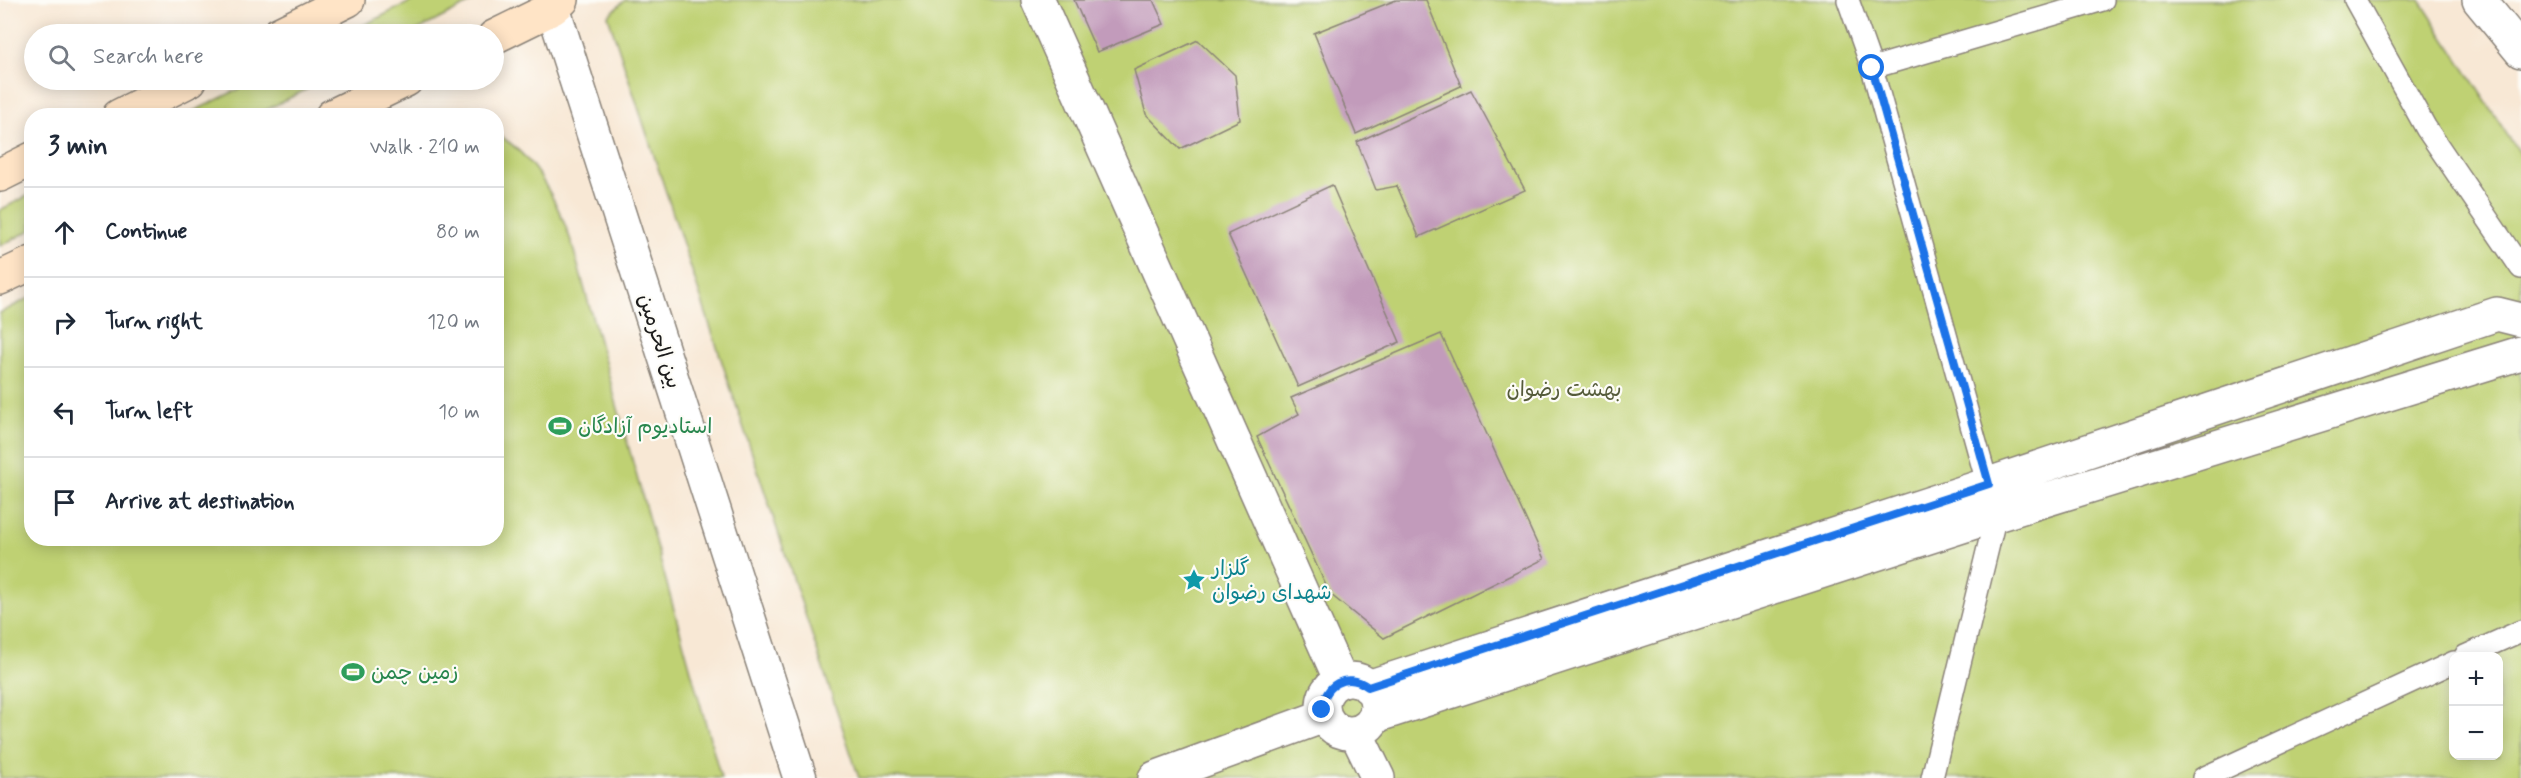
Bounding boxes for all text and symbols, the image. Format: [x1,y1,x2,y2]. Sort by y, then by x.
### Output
search box [24,24,504,90]
icon: search [45,41,78,74]
text: Search here [93,43,204,71]
route start [1858,54,1884,80]
text: 3 min [48,130,108,164]
text: Walk · 210 m [370,134,480,161]
icon: ahead [48,216,81,249]
text: Continue [105,218,187,246]
text: 80 m [436,219,480,246]
street label: بین الحرمین [631,290,688,392]
icon: right [48,306,81,339]
text: Turn right [105,308,203,336]
text: 120 m [427,309,480,336]
park label: بهشت رضوان [1506,376,1622,404]
icon: left [48,396,81,429]
text: Turn left [105,398,193,426]
text: 10 m [438,399,480,426]
sports icon: استادیوم آزادگان [547,413,573,439]
place label: استادیوم آزادگان [578,413,712,442]
icon: arrive [48,486,81,519]
text: Arrive at destination [105,488,295,516]
place label: گلزار شهدای رضوان [1210,555,1332,607]
place icon: گلزار شهدای رضوان [1181,567,1207,593]
map controls [2449,652,2503,760]
button: + [2449,652,2503,706]
sports icon: زمین چمن [340,659,366,685]
place label: زمین چمن [371,659,459,687]
route end [1308,696,1334,722]
button: − [2449,706,2503,760]

